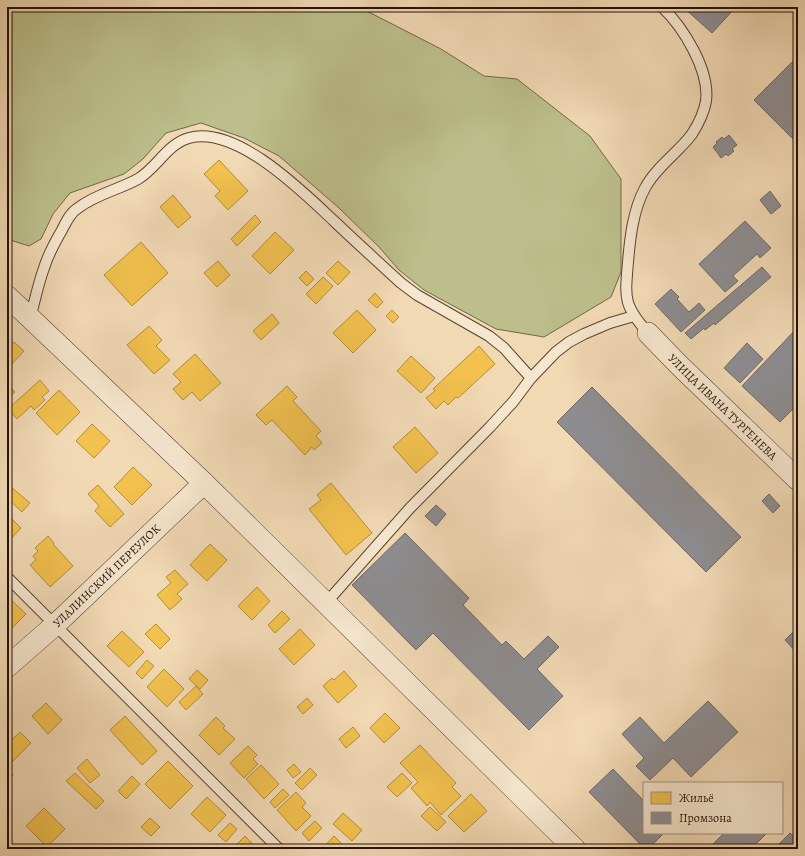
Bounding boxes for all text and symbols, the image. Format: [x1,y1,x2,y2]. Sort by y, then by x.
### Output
street label: УЛИЦА ИВАНА ТУРГЕНЕВА [664,350,781,464]
street label: УЛАЛИНСКИЙ ПЕРЕУЛОК [49,521,164,631]
legend [643,782,783,834]
text: Жильё [679,790,714,806]
text: Промзона [679,810,732,826]

